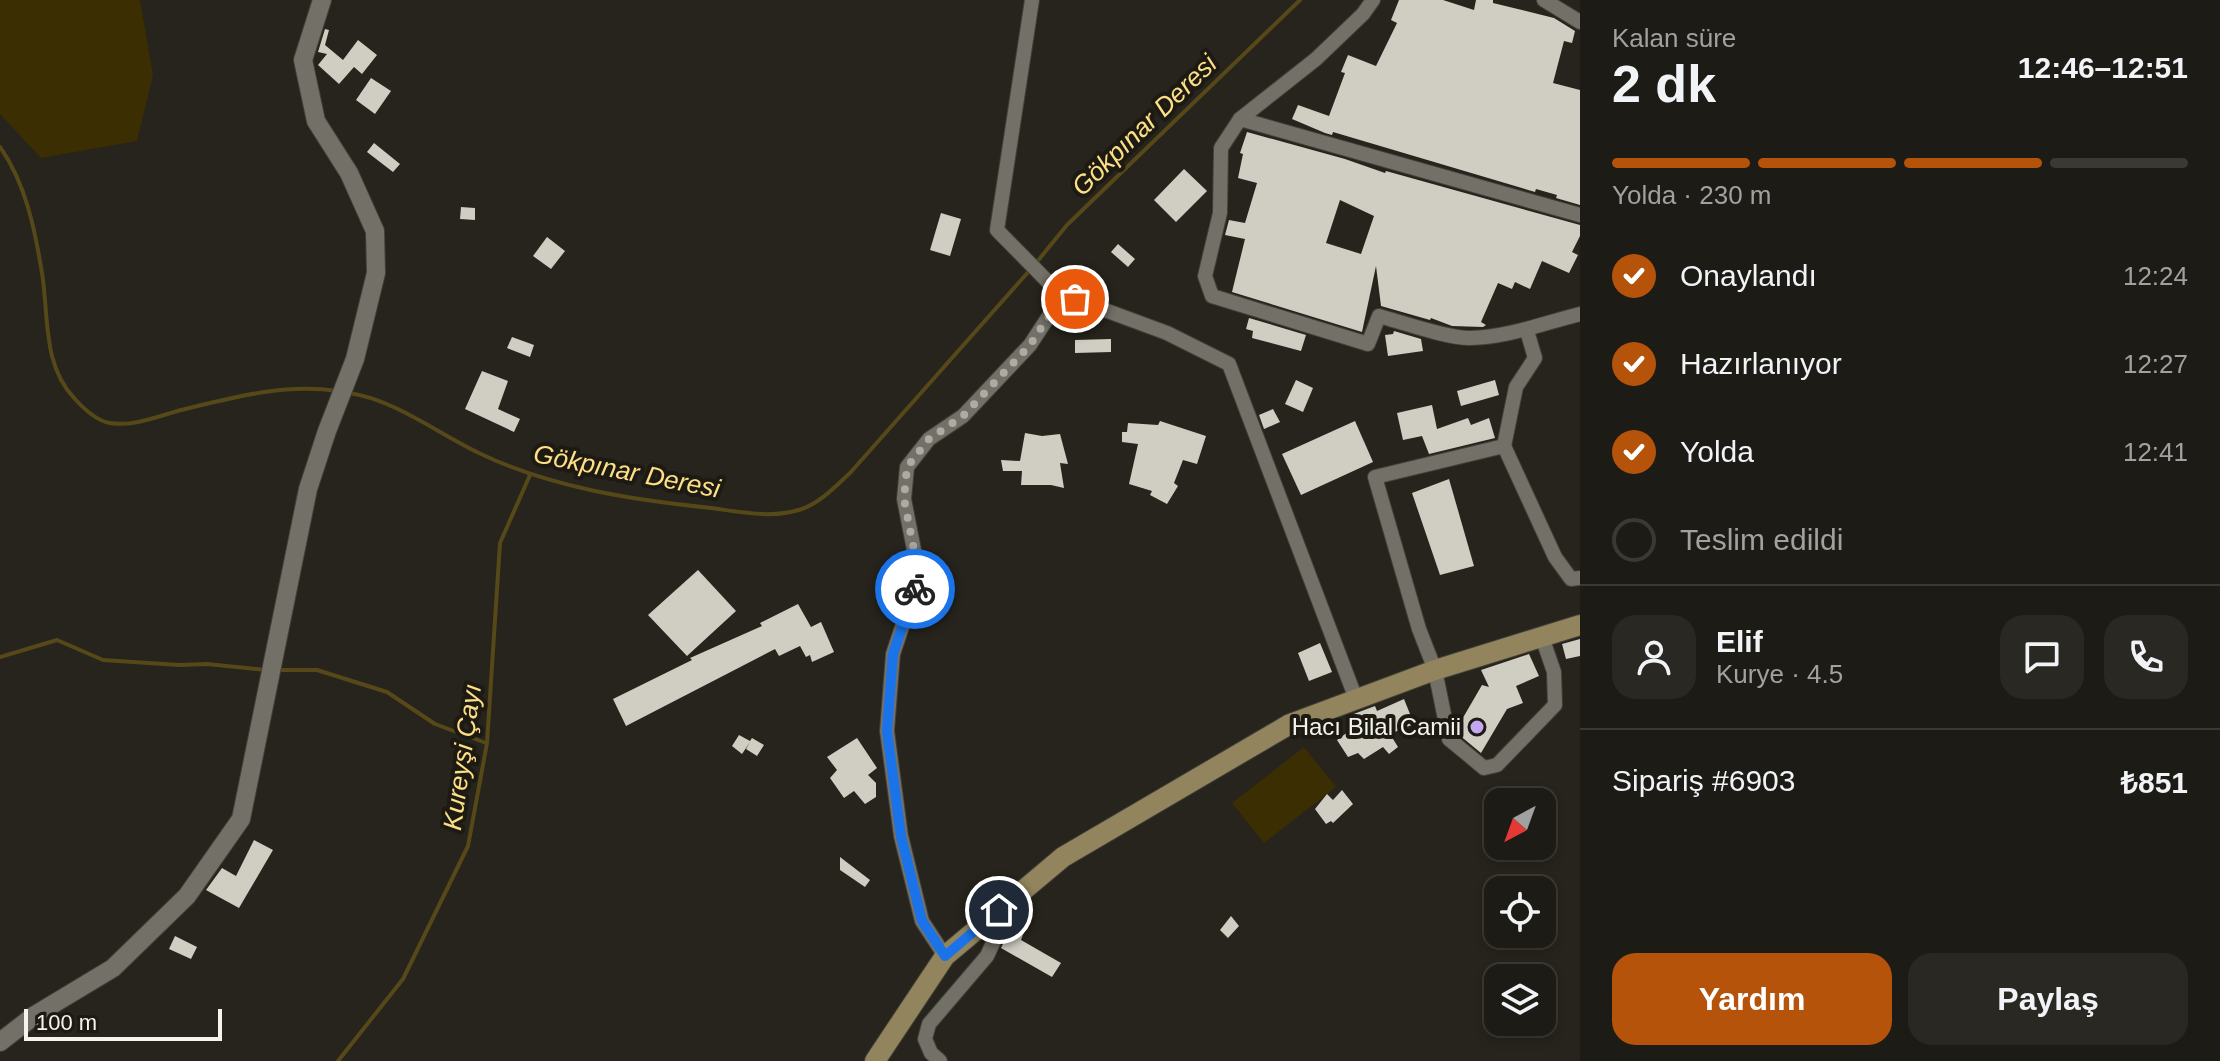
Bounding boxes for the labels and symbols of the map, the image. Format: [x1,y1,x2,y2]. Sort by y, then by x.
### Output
water label: Gökpınar Deresi [1065,48,1223,202]
pin [1041,265,1109,333]
water label: Gökpınar Deresi [531,438,724,504]
courier [875,549,955,629]
water label: Kureyşi Çayı [437,682,487,832]
place label: Hacı Bilal Camii [1292,713,1461,740]
marker: Hacı Bilal Camii [1468,718,1486,736]
north arrow [1484,788,1556,860]
pin [965,876,1033,944]
scale bar [24,1005,222,1041]

